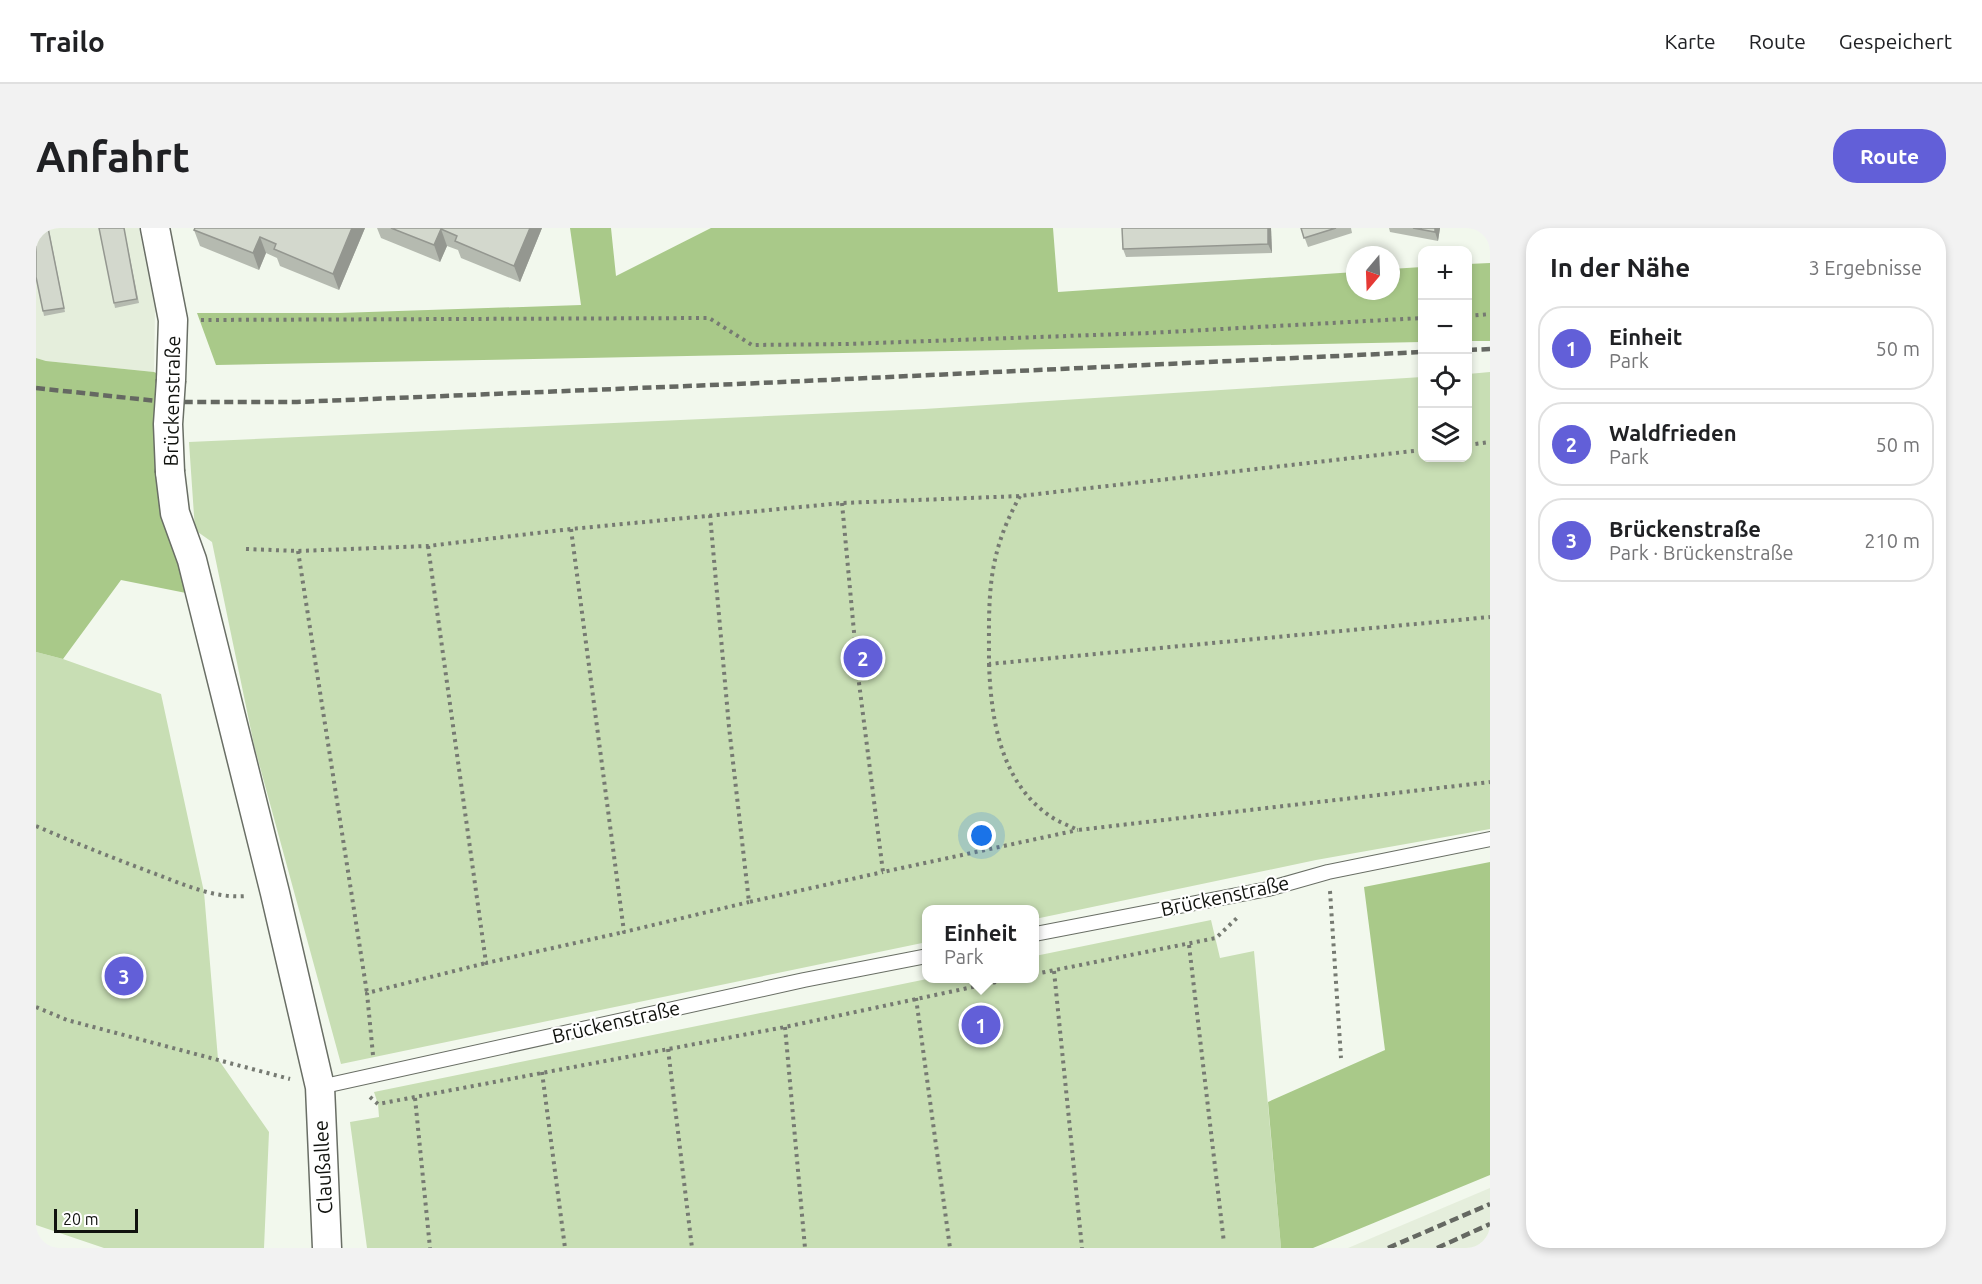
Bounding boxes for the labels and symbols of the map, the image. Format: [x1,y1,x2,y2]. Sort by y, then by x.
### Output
north arrow [1346,246,1400,300]
street label: Brückenstraße [159,335,184,467]
pin: 2 [844,636,882,680]
your location [967,821,996,850]
street label: Brückenstraße [1159,871,1291,920]
pin: 3 [104,954,143,999]
street label: Brückenstraße [550,996,682,1047]
pin: 1 [962,1002,1000,1048]
street label: Claußallee [309,1119,336,1215]
scale bar [54,1206,138,1234]

